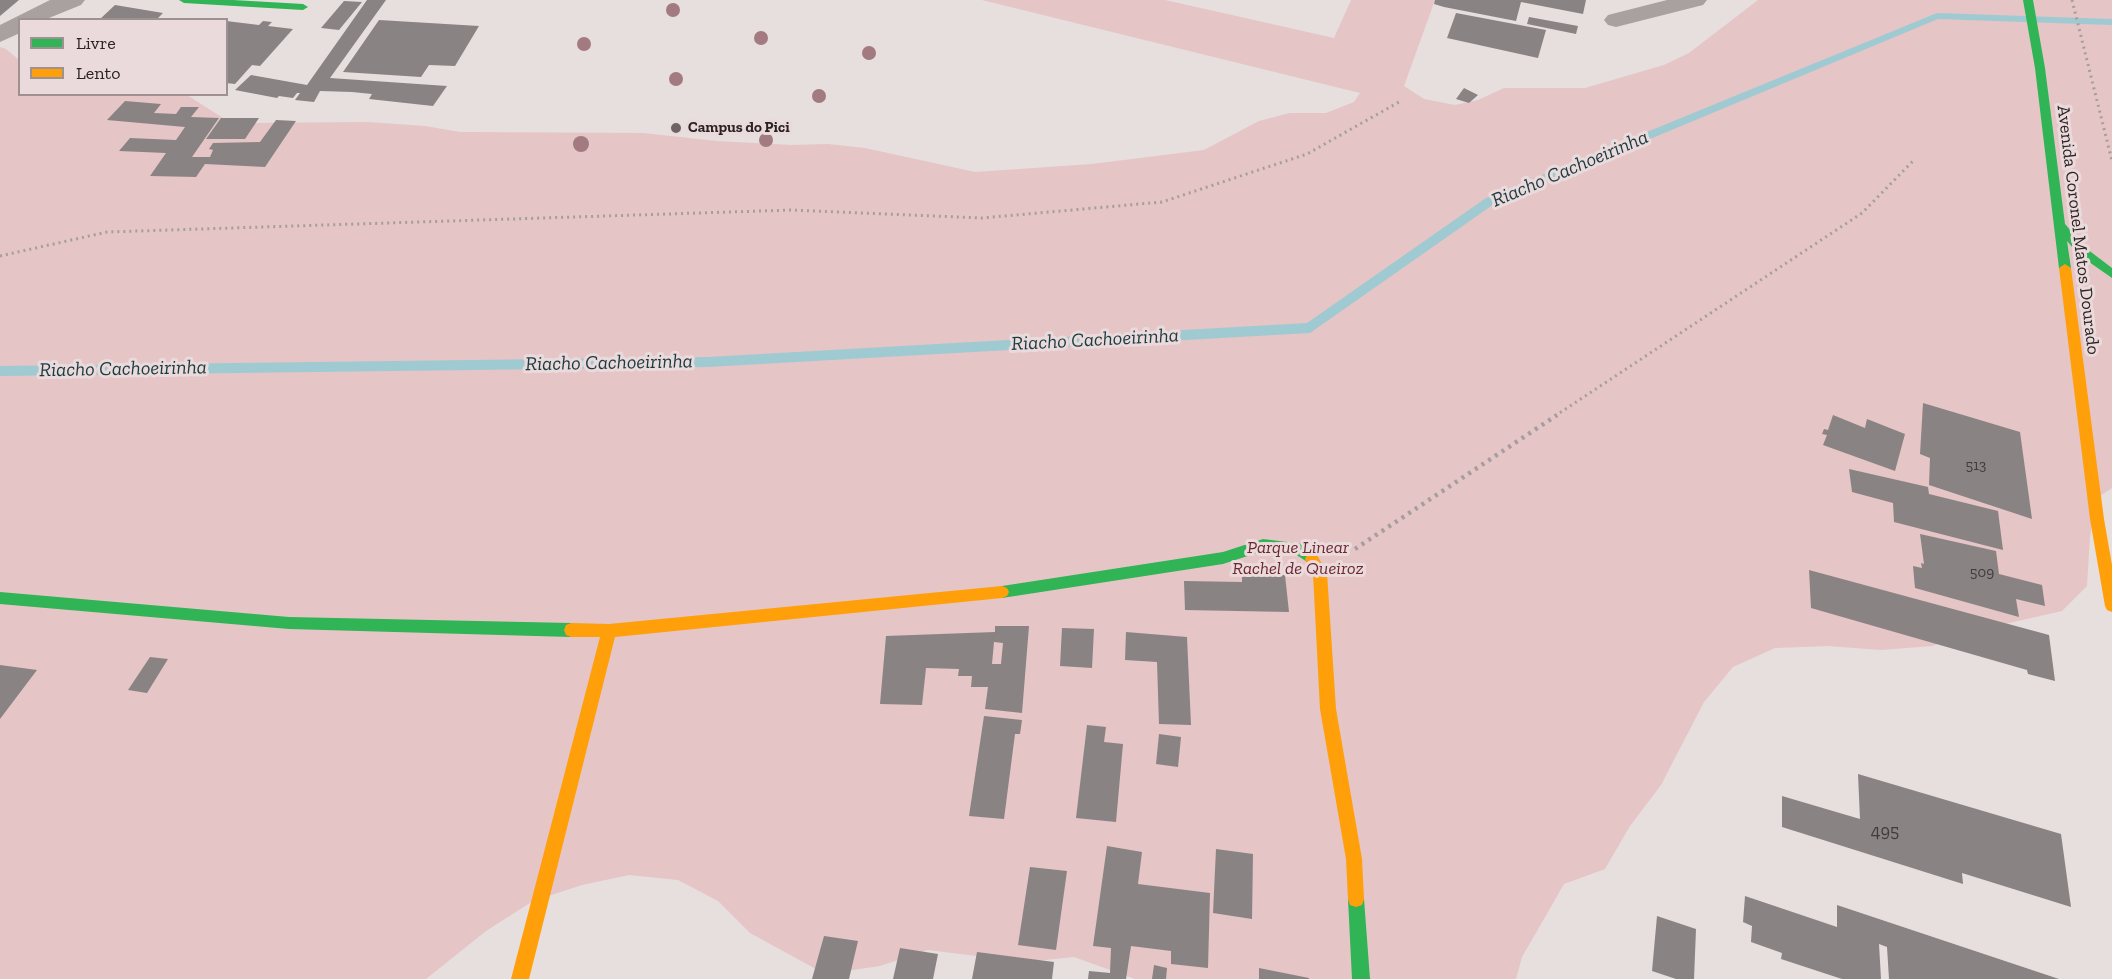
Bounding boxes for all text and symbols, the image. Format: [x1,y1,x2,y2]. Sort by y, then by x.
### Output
legend [18,18,228,96]
text: Livre [76,32,116,54]
text: Lento [76,62,121,84]
street label: Avenida Coronel Matos Dourado [2052,104,2104,356]
place label: Campus do Pici [688,119,790,137]
marker: Campus do Pici [669,121,683,135]
water label: Riacho Cachoeirinha [1488,125,1652,213]
water label: Riacho Cachoeirinha [1011,324,1179,356]
water label: Riacho Cachoeirinha [525,350,693,376]
water label: Riacho Cachoeirinha [39,356,207,382]
house number: 513 [1966,457,1986,475]
park label: Parque Linear Rachel de Queiroz [1232,537,1364,580]
house number: 509 [1970,564,1994,582]
house number: 495 [1871,821,1899,843]

